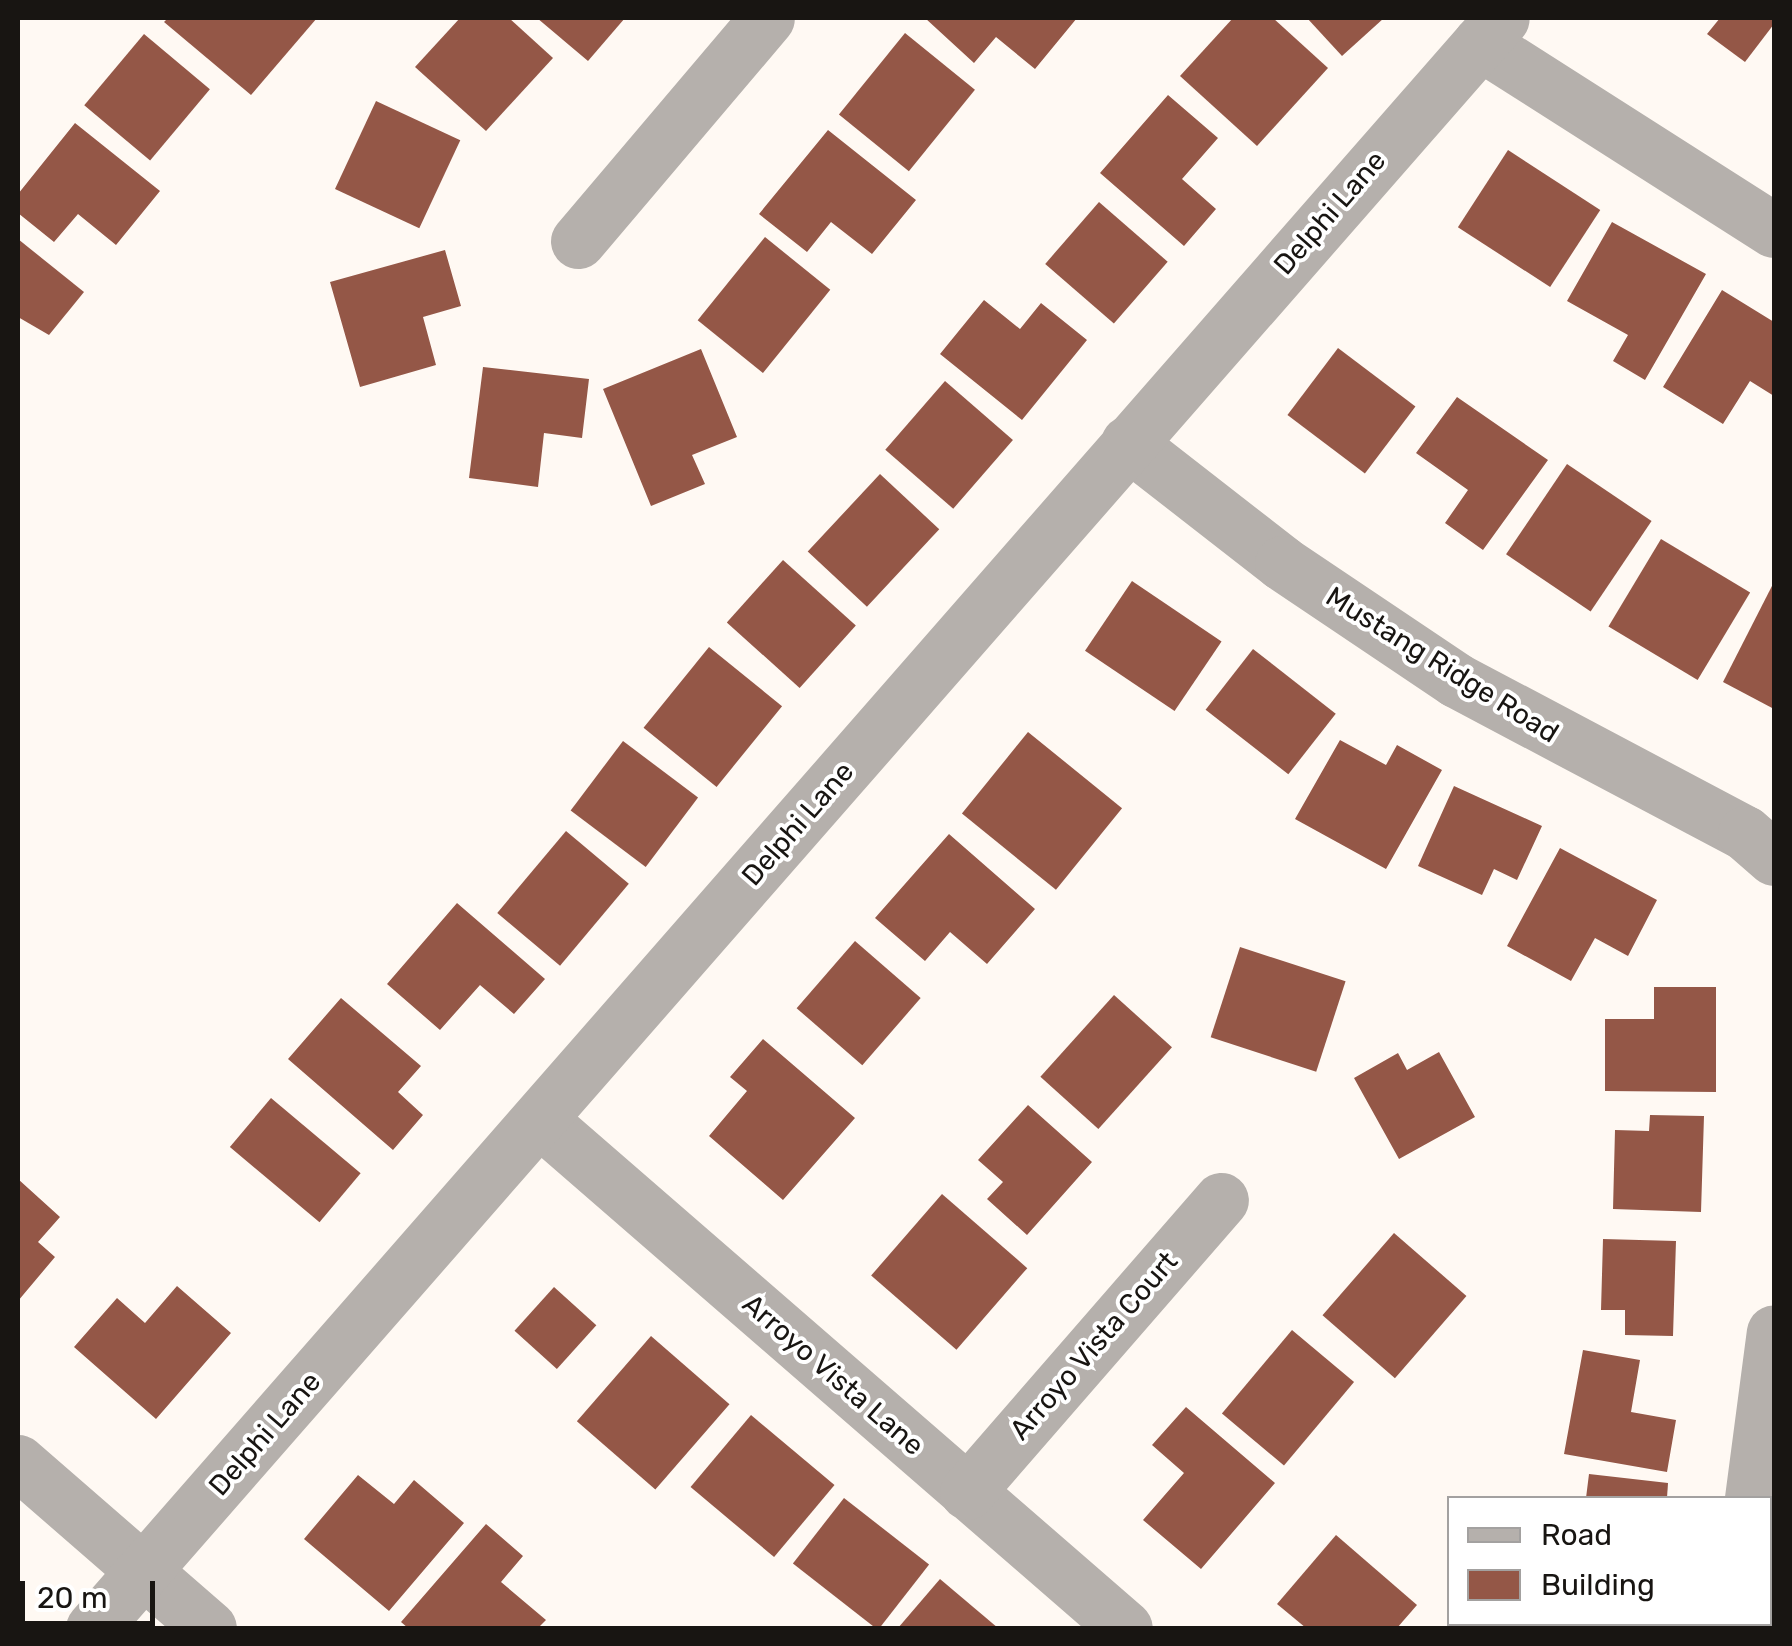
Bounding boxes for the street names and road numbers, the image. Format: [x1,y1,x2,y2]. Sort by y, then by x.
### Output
street label: Delphi Lane [1267,144,1393,282]
street label: Mustang Ridge Road [1320,580,1564,750]
street label: Delphi Lane [735,755,861,893]
street label: Arroyo Vista Court [1003,1245,1185,1447]
street label: Arroyo Vista Lane [735,1287,931,1463]
street label: Delphi Lane [202,1365,328,1503]

